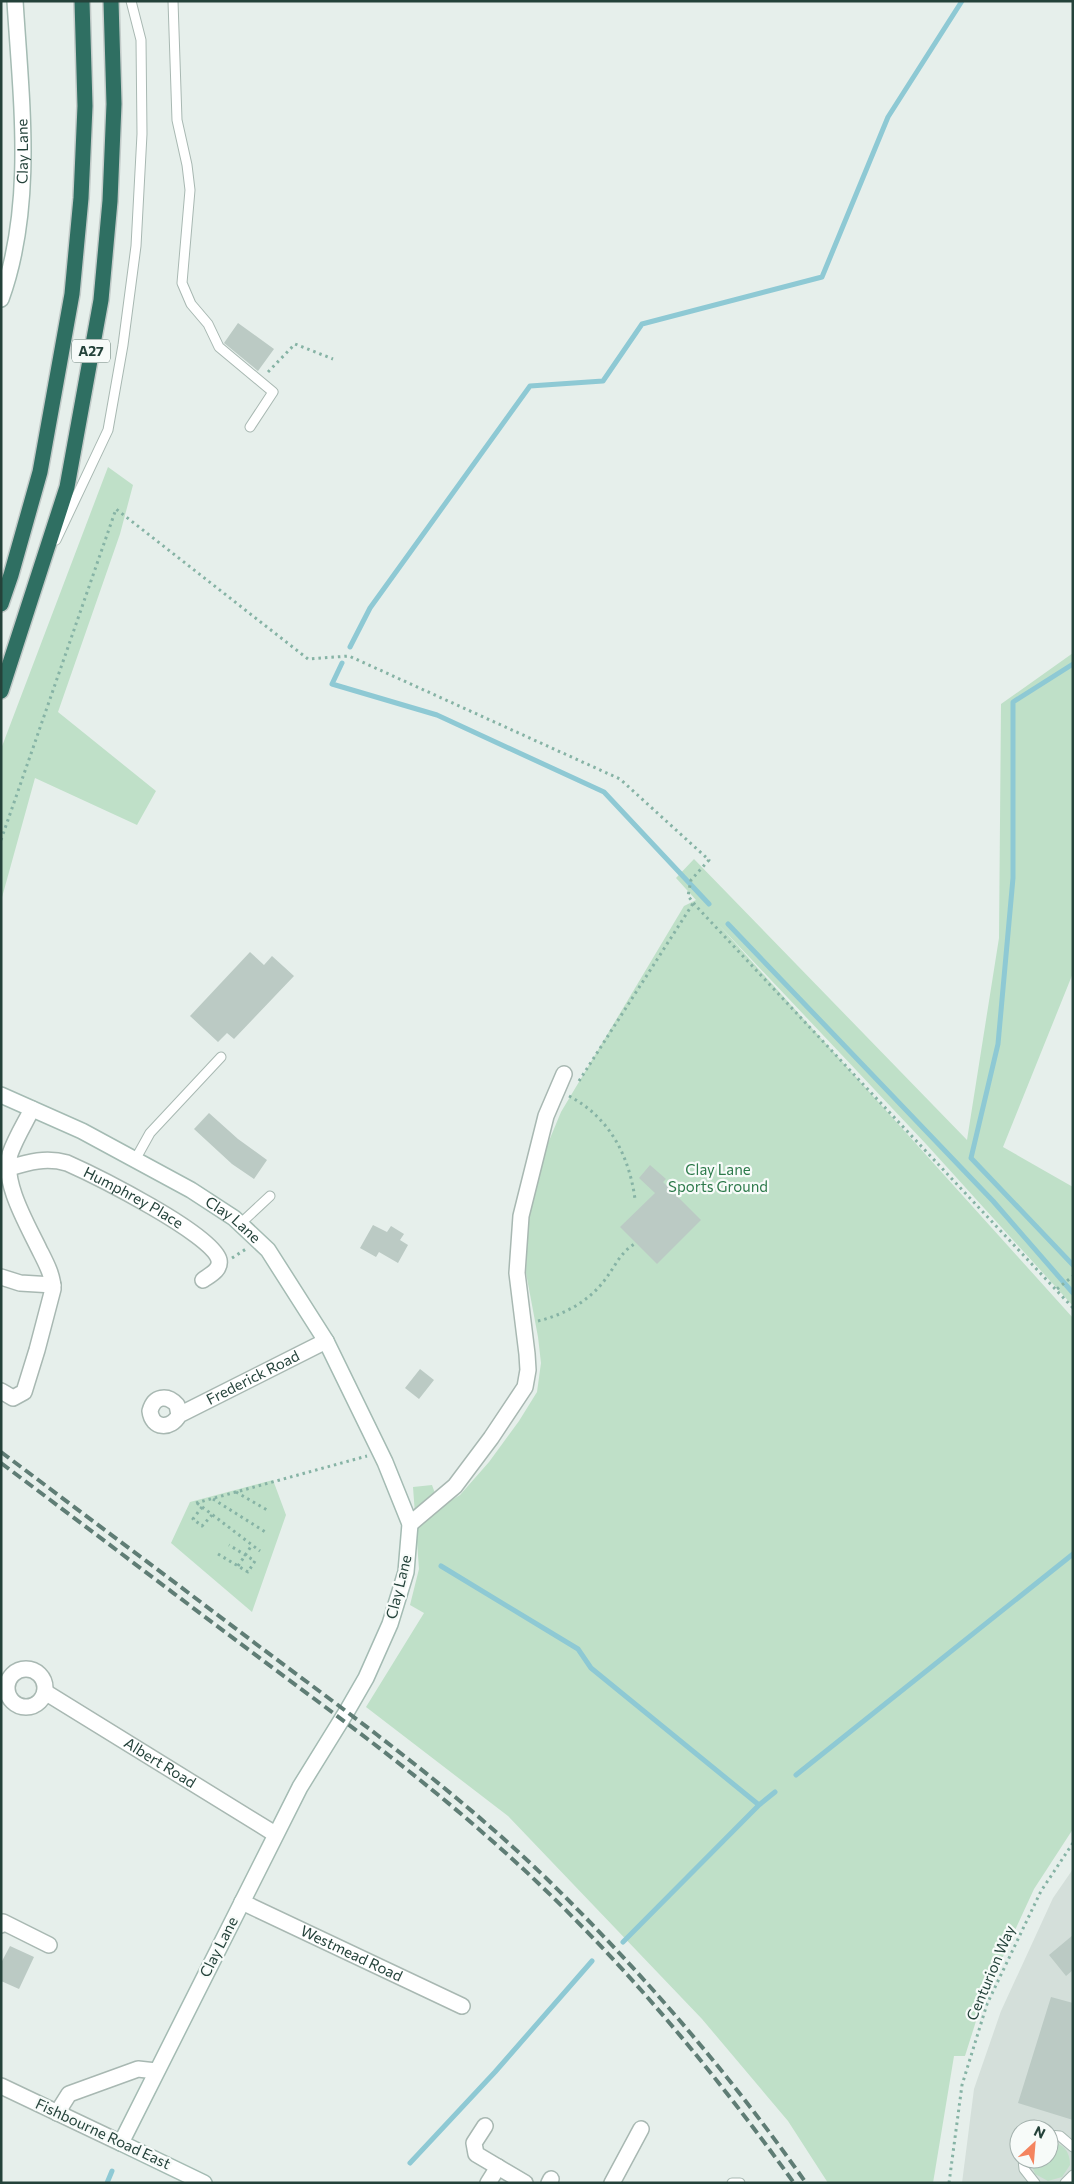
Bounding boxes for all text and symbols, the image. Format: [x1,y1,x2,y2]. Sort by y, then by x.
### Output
street label: Clay Lane [12,118,31,184]
road number: A27 [72,340,110,362]
park label: Clay Lane Sports Ground [668,1160,768,1195]
street label: Humphrey Place [81,1162,187,1232]
street label: Clay Lane [202,1192,265,1246]
street label: Frederick Road [203,1346,302,1408]
street label: Clay Lane [381,1553,415,1621]
street label: Albert Road [121,1733,200,1791]
street label: Clay Lane [195,1913,241,1980]
street label: Westmead Road [298,1921,406,1985]
street label: Centurion Way [962,1922,1018,2023]
street label: Fishbourne Road East [33,2094,174,2172]
north arrow [1009,2119,1059,2169]
text: N [1031,2122,1048,2142]

